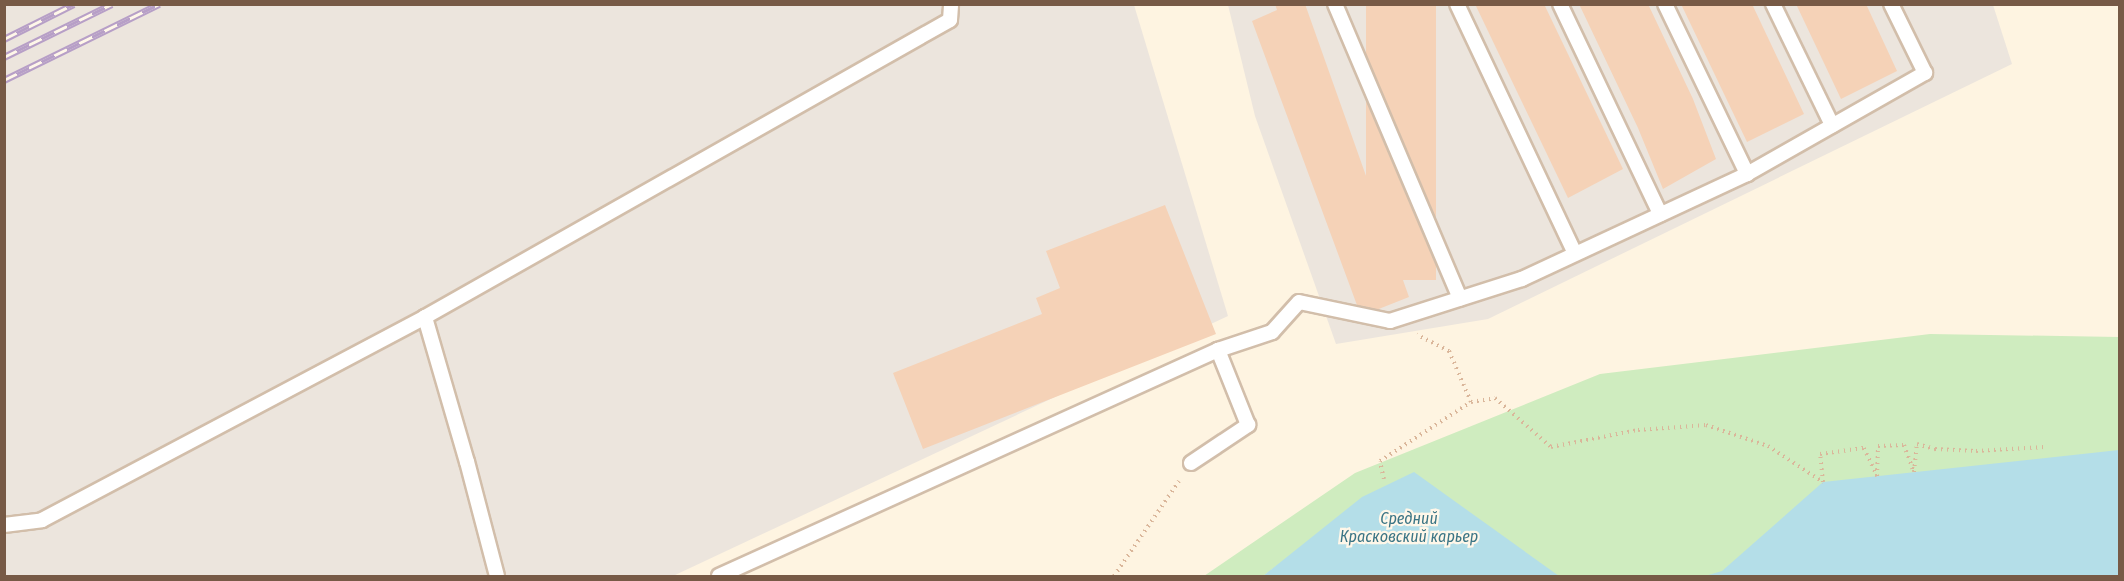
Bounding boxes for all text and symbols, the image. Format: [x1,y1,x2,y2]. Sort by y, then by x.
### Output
water label: Средний Красковский карьер [1340,509,1478,547]

